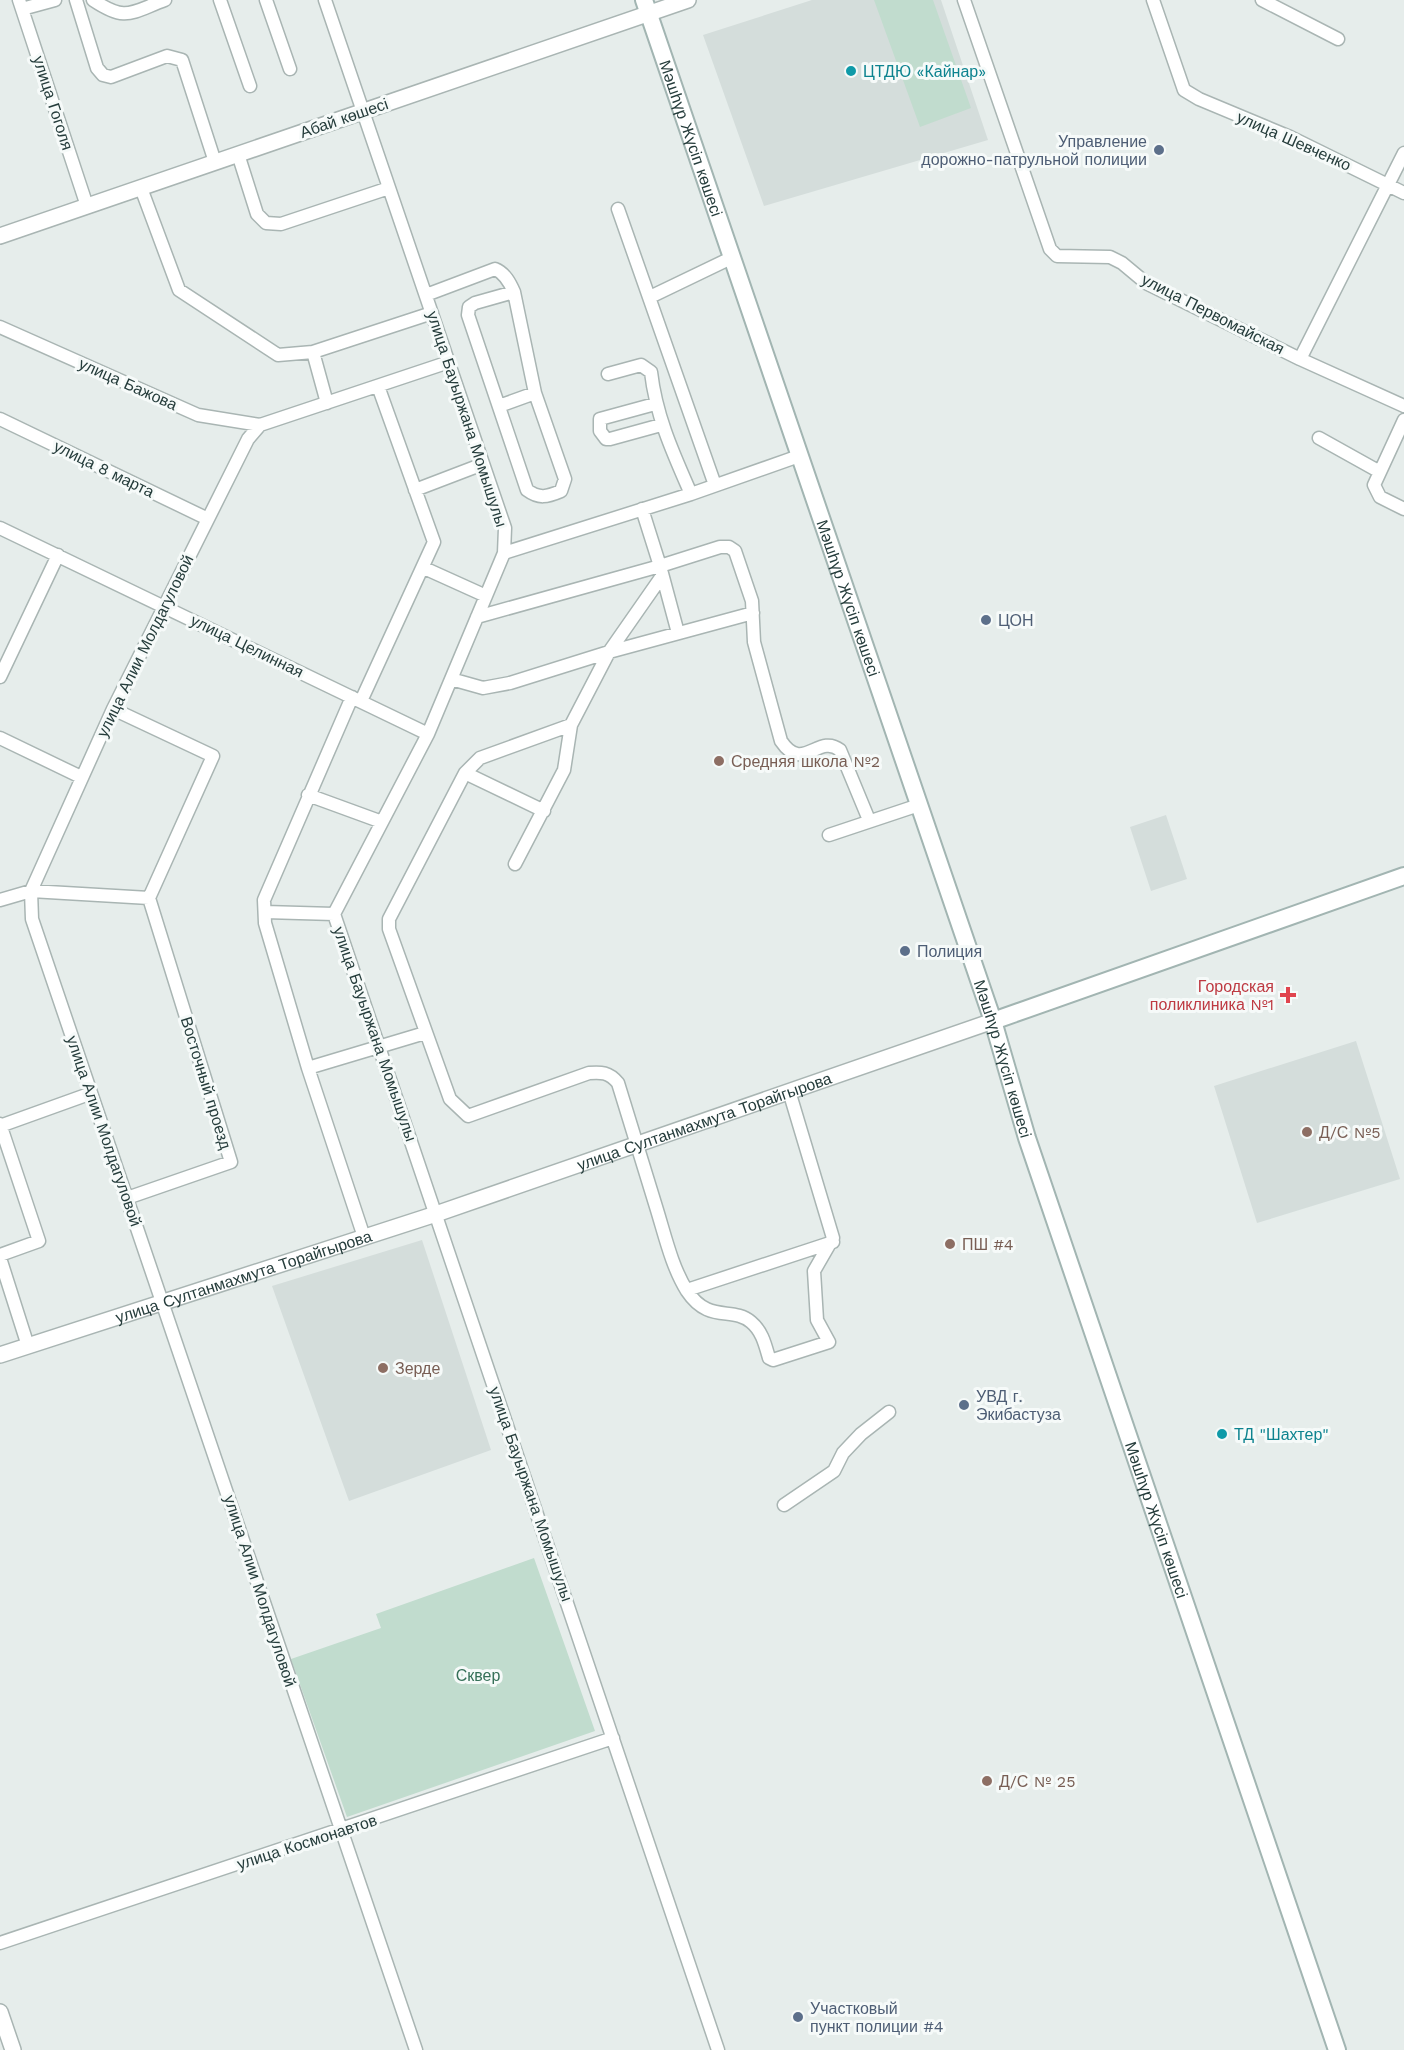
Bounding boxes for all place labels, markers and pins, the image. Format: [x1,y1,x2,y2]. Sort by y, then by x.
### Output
place label: ЦТДЮ «Кайнар» [863,62,986,81]
marker: ЦТДЮ «Кайнар» [844,64,858,78]
place label: Управление дорожно-патрульной полиции [921,132,1147,169]
marker: Управление дорожно-патрульной полиции [1152,143,1166,157]
place label: ЦОН [998,611,1033,630]
marker: ЦОН [979,613,993,627]
place label: Средняя школа №2 [731,752,880,771]
marker: Средняя школа №2 [712,754,726,768]
place label: Полиция [917,942,982,961]
marker: Полиция [898,944,912,958]
place label: Городская поликлиника №1 [1150,977,1274,1014]
marker: Городская поликлиника №1 [1279,986,1297,1004]
place label: Д/С №5 [1319,1123,1381,1142]
marker: Д/С №5 [1300,1125,1314,1139]
place label: ПШ #4 [962,1235,1014,1254]
marker: ПШ #4 [943,1237,957,1251]
place label: Зерде [395,1359,440,1378]
marker: Зерде [376,1361,390,1375]
place label: УВД г. Экибастуза [976,1387,1061,1424]
marker: УВД г. Экибастуза [957,1398,971,1412]
place label: ТД "Шахтер" [1234,1425,1329,1444]
marker: ТД "Шахтер" [1215,1427,1229,1441]
place label: Д/С № 25 [999,1772,1075,1791]
marker: Д/С № 25 [980,1774,994,1788]
place label: Участковый пункт полиции #4 [810,1999,944,2036]
marker: Участковый пункт полиции #4 [791,2010,805,2024]

